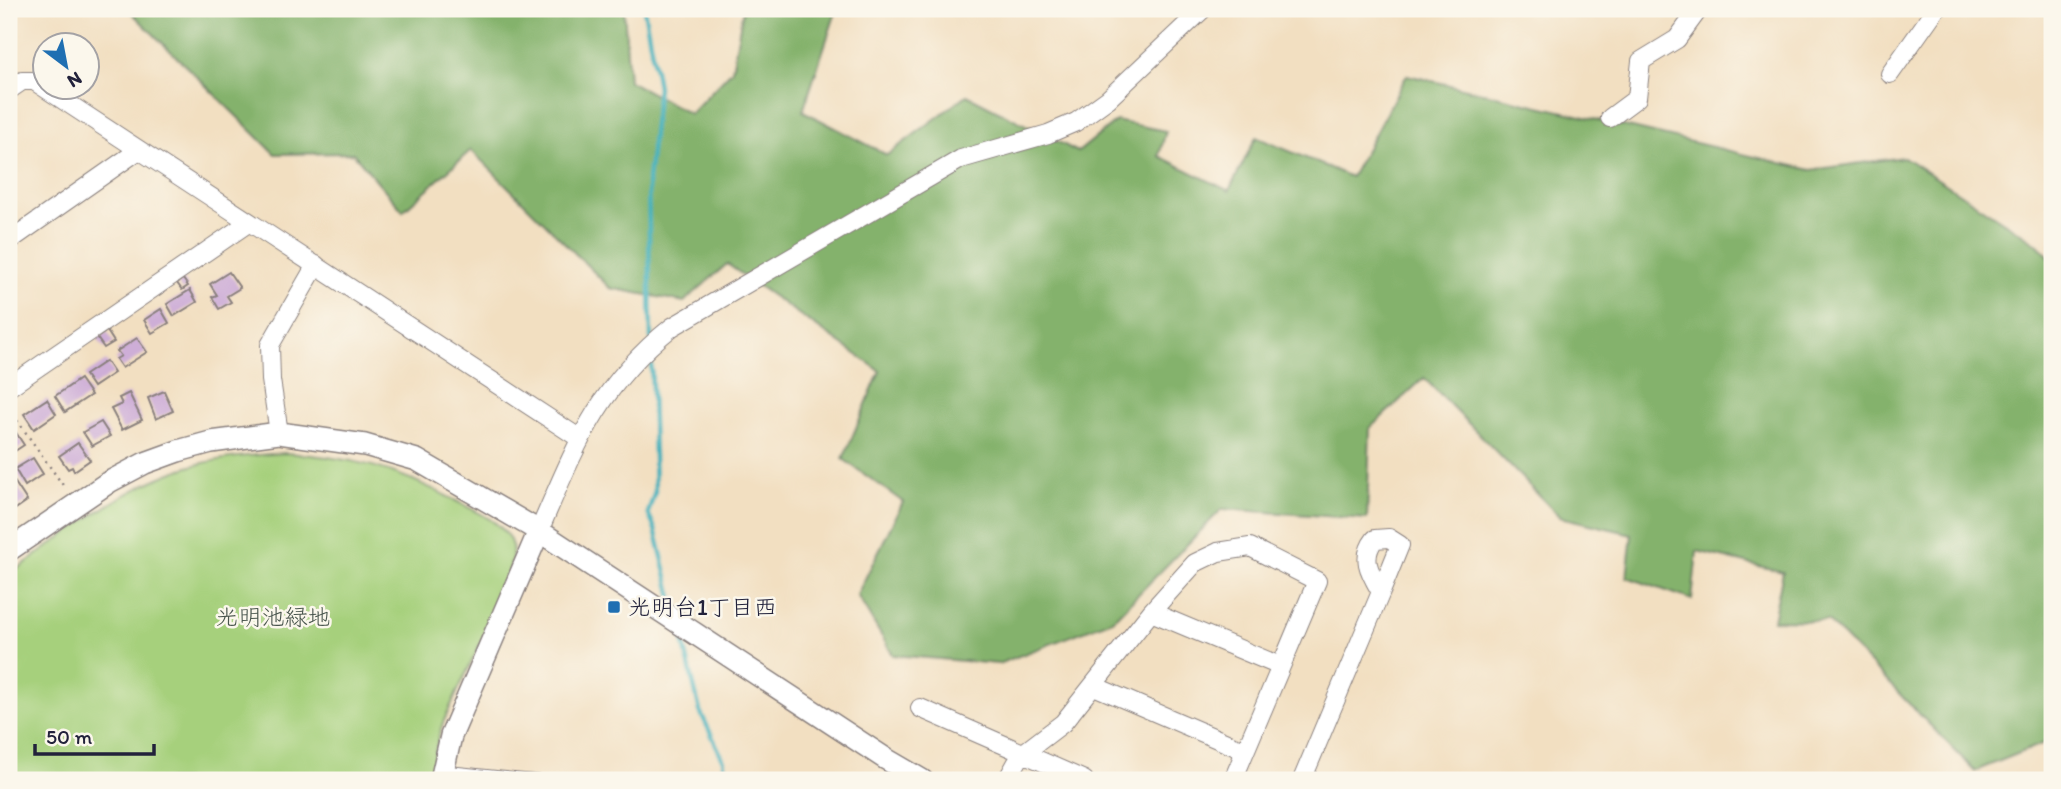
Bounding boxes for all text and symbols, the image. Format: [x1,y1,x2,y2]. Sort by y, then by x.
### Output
north arrow [32,32,102,102]
text: N [63,67,86,93]
place label: 光明台1丁目西 [628,593,777,621]
marker: 光明台1丁目西 [606,599,622,615]
park label: 光明池緑地 [216,603,331,631]
scale bar [35,712,154,756]
text: 50 m [46,724,93,749]

